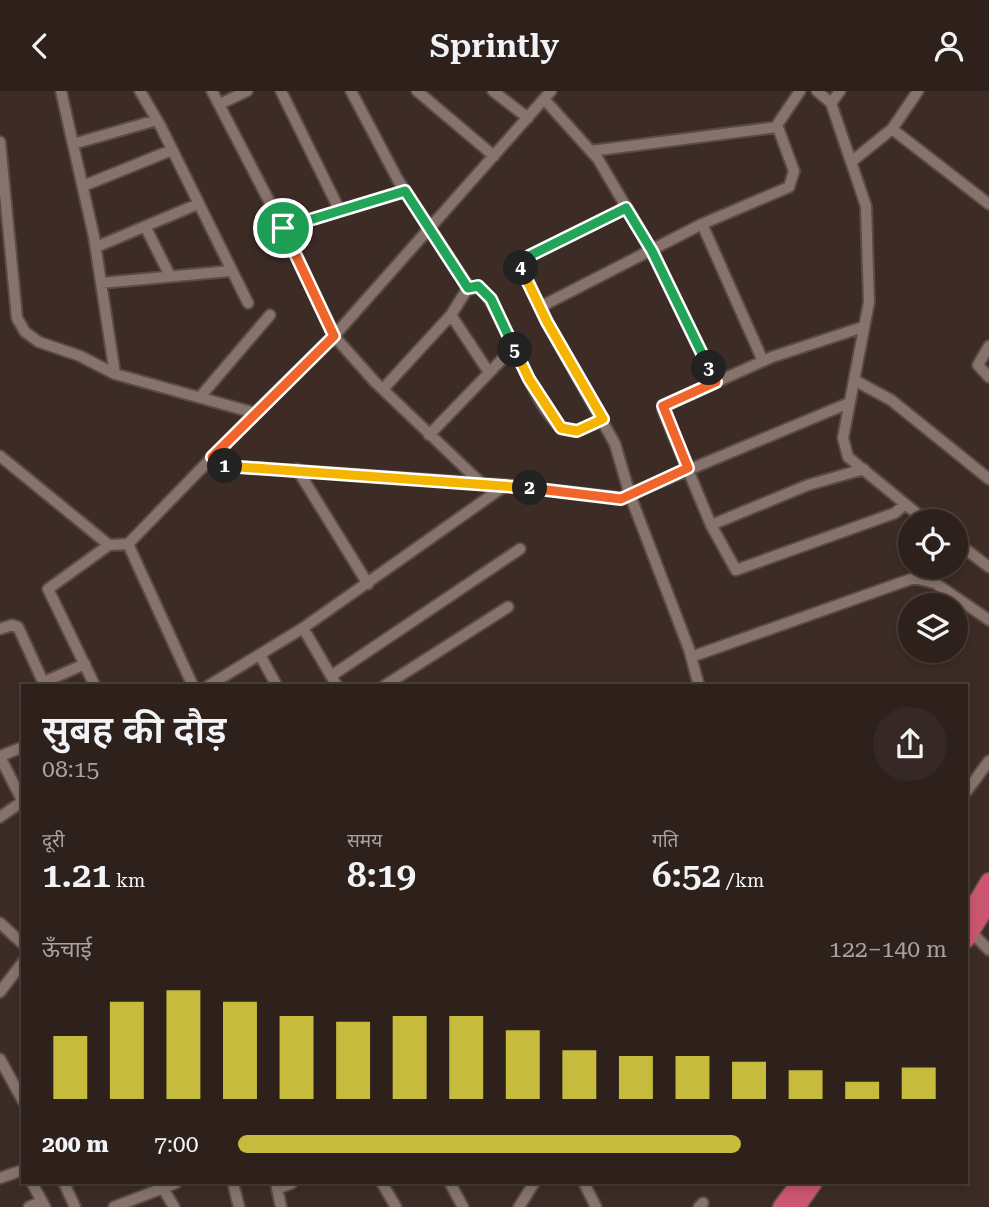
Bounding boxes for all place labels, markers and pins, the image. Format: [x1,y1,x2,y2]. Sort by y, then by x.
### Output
pin [253,198,313,258]
pin: 4 [504,251,538,285]
pin: 5 [498,333,532,367]
pin: 3 [692,351,726,385]
pin: 1 [208,449,243,483]
pin: 2 [512,471,548,505]

